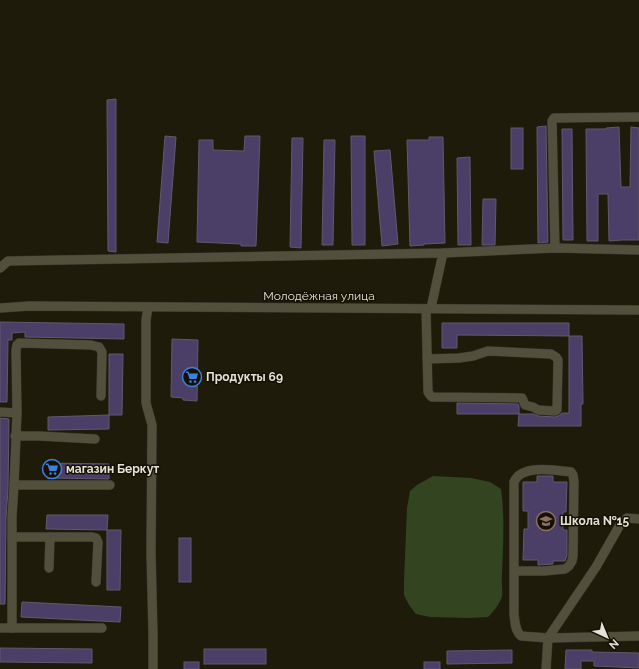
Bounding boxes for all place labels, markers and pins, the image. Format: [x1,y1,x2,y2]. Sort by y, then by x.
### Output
supermarket icon: Продукты 69 [181,366,203,388]
place label: Продукты 69 [206,370,283,384]
supermarket icon: магазин Беркут [41,458,63,480]
place label: магазин Беркут [66,462,159,476]
school or university icon: Школа №15 [535,510,557,532]
place label: Школа №15 [560,514,629,528]

